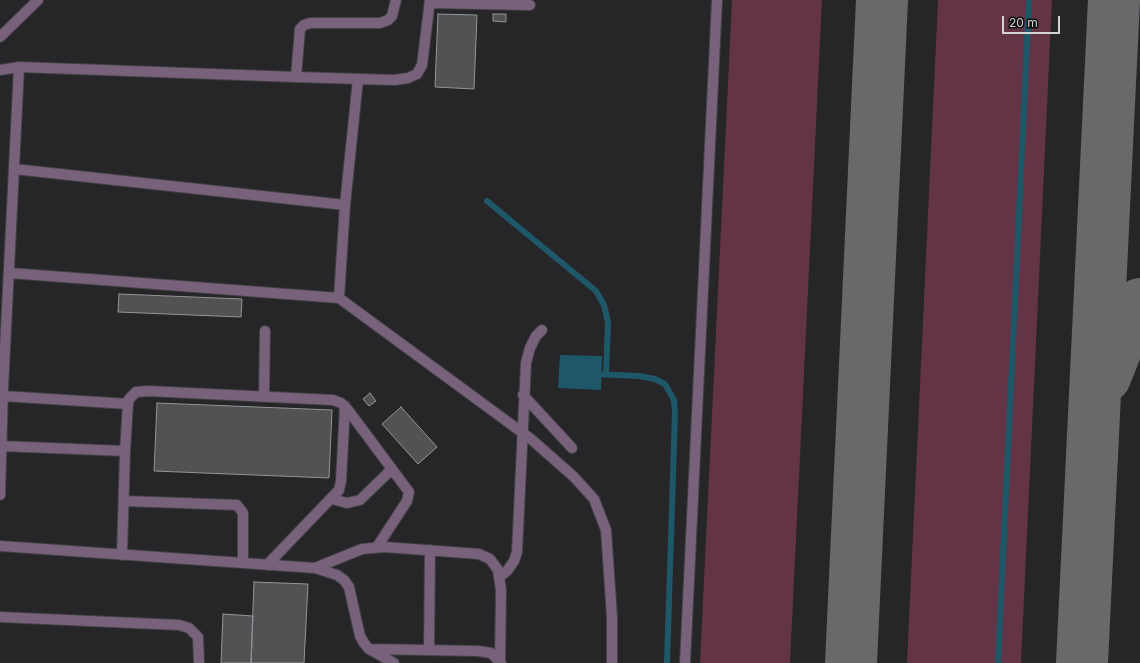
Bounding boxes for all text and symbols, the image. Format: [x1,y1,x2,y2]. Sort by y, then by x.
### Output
scale bar [1004,8,1062,34]
text: 20 m [1009,15,1038,30]

